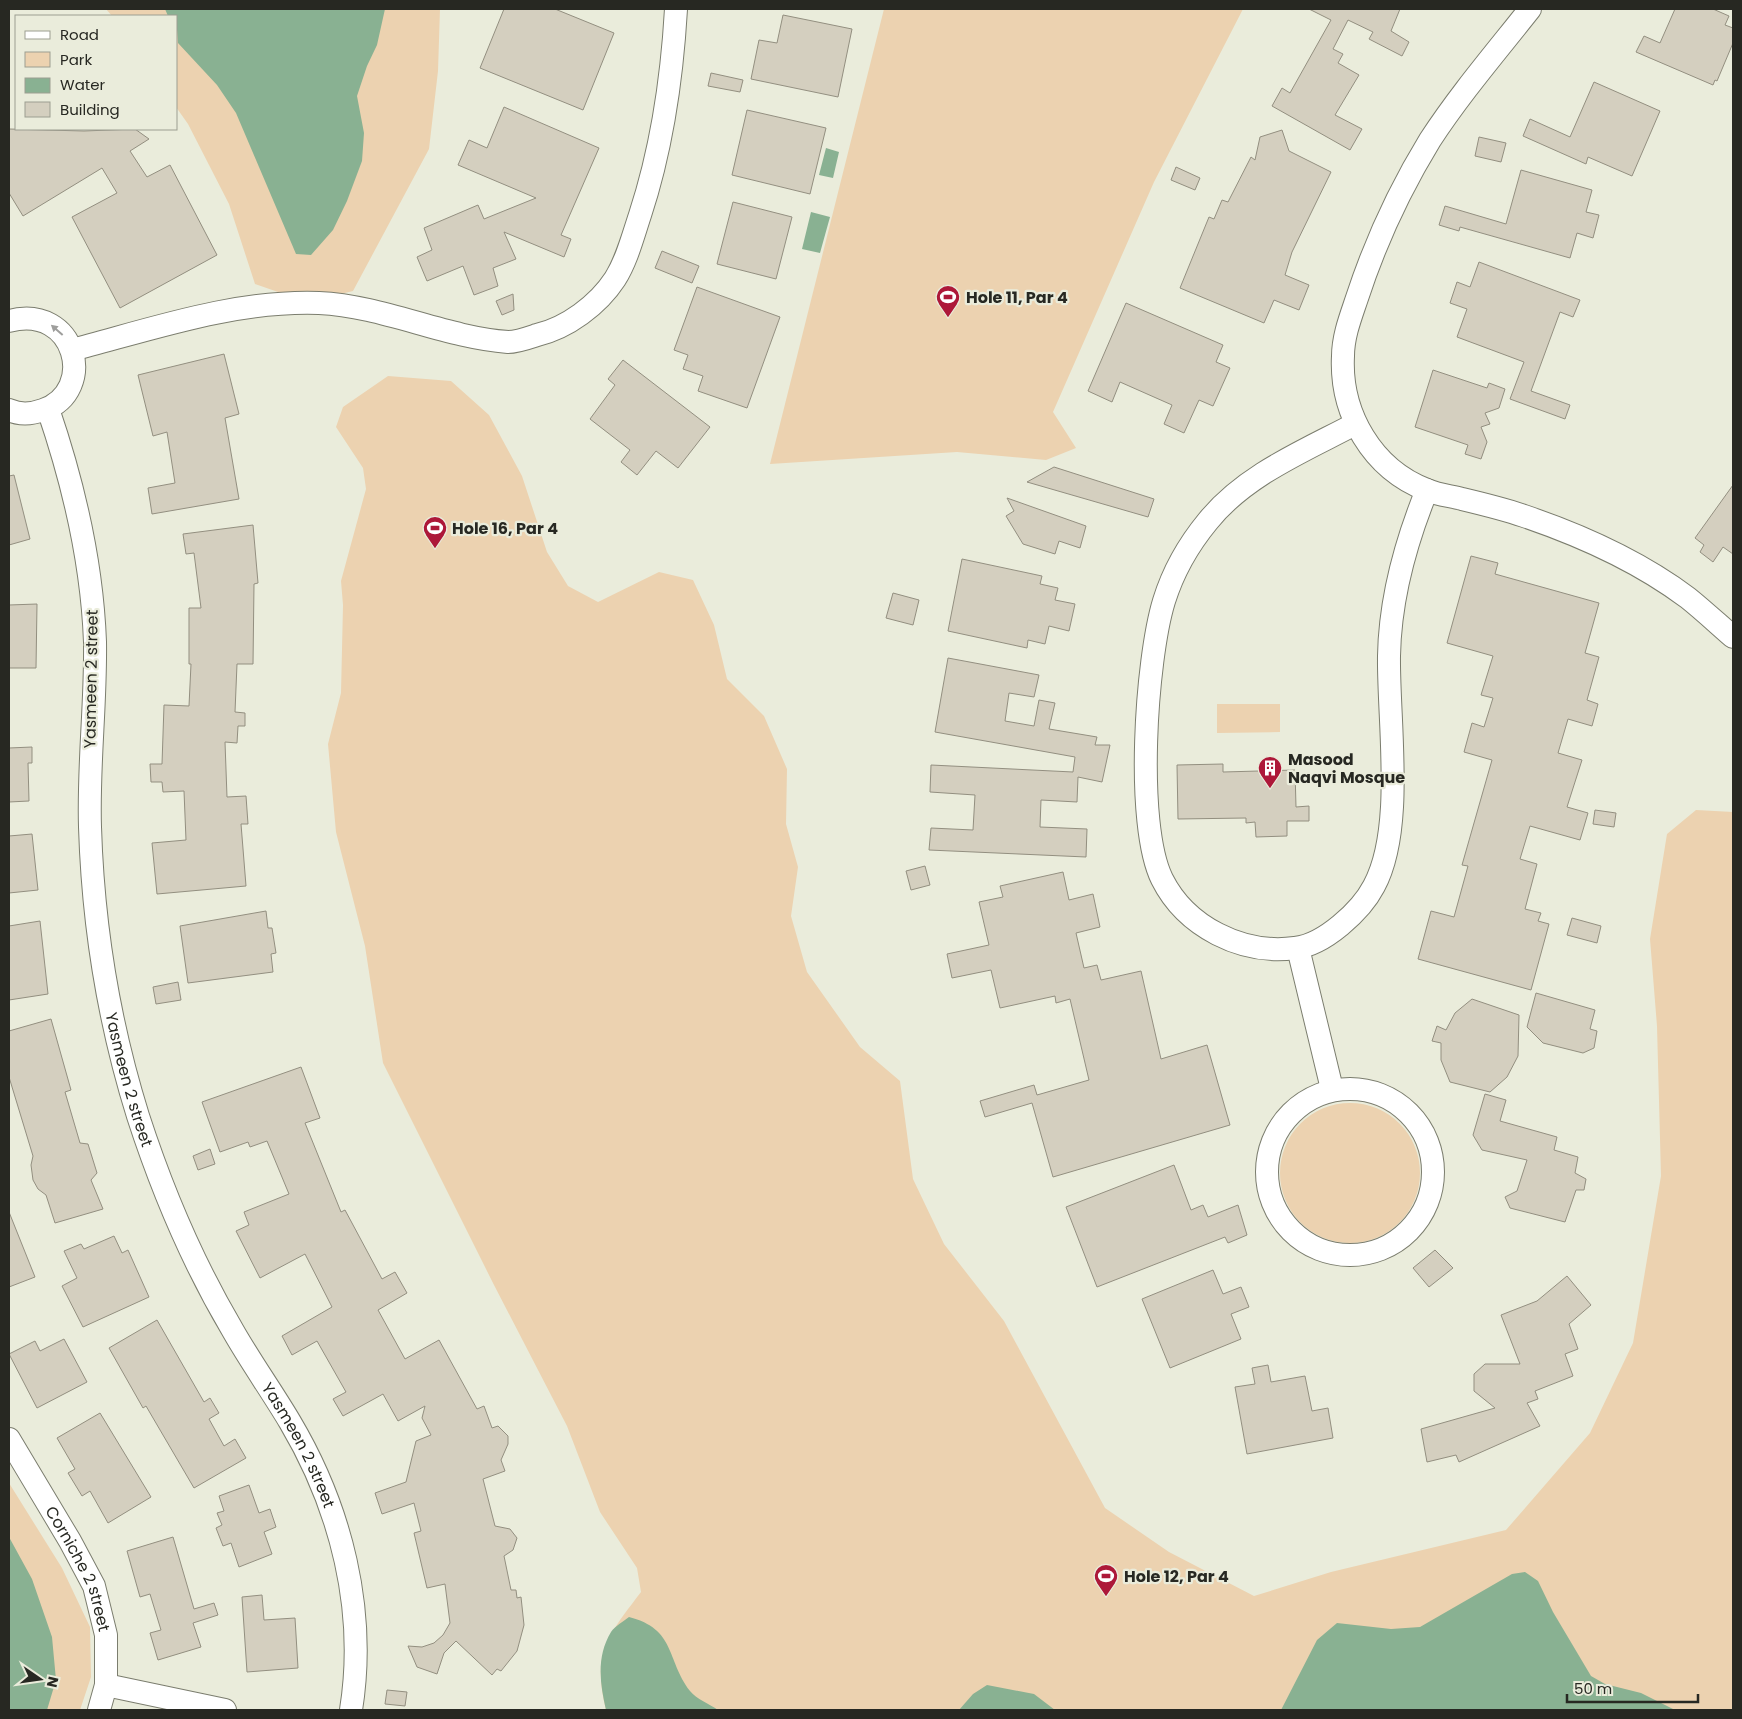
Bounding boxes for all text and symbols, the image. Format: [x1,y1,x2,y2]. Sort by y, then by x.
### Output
legend [15,15,178,130]
text: Road [60,24,99,45]
text: Park [60,49,92,70]
text: Water [60,74,106,95]
text: Building [60,99,120,120]
sports icon: Hole 11, Par 4 [935,284,961,318]
place label: Hole 11, Par 4 [966,286,1068,309]
one-way arrow [52,324,64,336]
sports icon: Hole 16, Par 4 [422,515,448,549]
place label: Hole 16, Par 4 [452,517,558,540]
street label: Yasmeen 2 street [78,609,104,749]
place label: Masood Naqvi Mosque [1288,748,1405,789]
building icon: Masood Naqvi Mosque [1257,755,1283,789]
street label: Yasmeen 2 street [100,1010,159,1150]
street label: Yasmeen 2 street [256,1378,341,1511]
street label: Corniche 2 street [40,1502,116,1634]
sports icon: Hole 12, Par 4 [1093,1563,1119,1597]
place label: Hole 12, Par 4 [1124,1565,1229,1588]
north arrow [15,1654,65,1704]
scale bar [1567,1672,1698,1704]
text: N [42,1675,64,1689]
text: 50 m [1574,1678,1612,1699]

